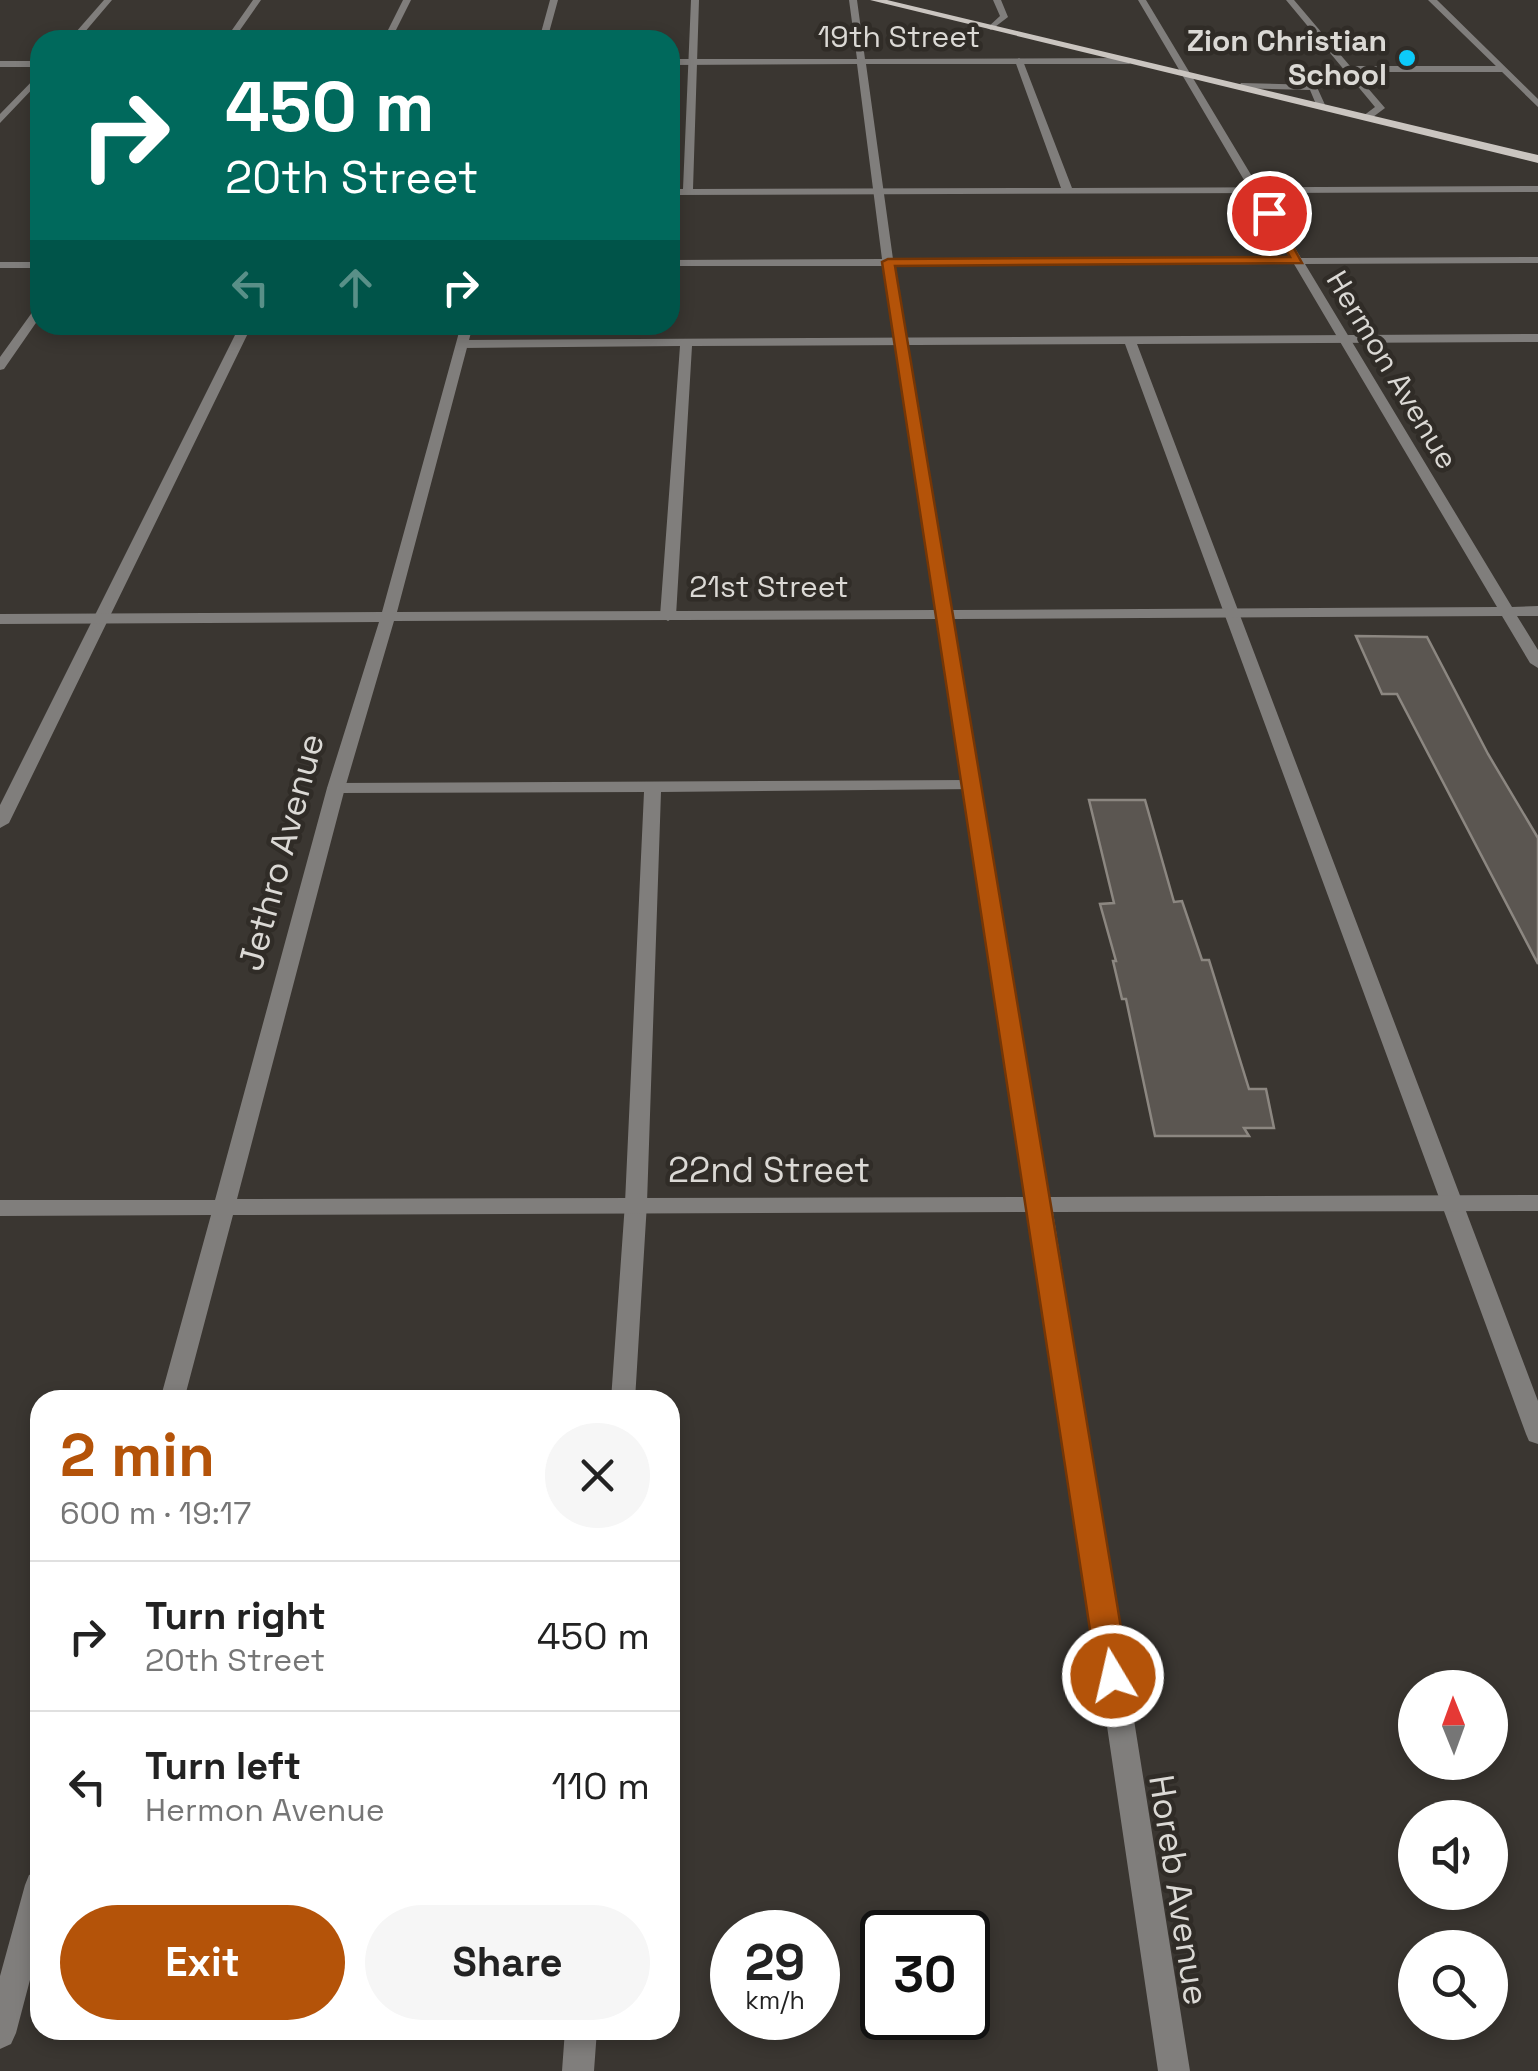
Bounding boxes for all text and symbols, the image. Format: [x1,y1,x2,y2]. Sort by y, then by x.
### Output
street label: 19th Street [818,17,980,56]
place label: Zion Christian School [1187,21,1387,94]
marker: Zion Christian School [1396,47,1418,69]
text: 450 m [225,62,434,151]
icon: right [60,70,190,200]
text: 20th Street [225,149,478,206]
pin [1227,171,1312,256]
icon: arrive [1242,186,1297,241]
icon: left [223,260,278,315]
icon: ahead [328,260,383,315]
icon: right [433,260,488,315]
street label: Hermon Avenue [1318,263,1467,476]
street label: 21st Street [689,567,849,606]
street label: Jethro Avenue [228,729,334,975]
street label: 22nd Street [668,1148,870,1192]
text: 2 min [60,1417,215,1494]
button: close [545,1423,650,1528]
text: 600 m · 19:17 [60,1493,251,1533]
text: Turn right [145,1592,326,1640]
icon: right [60,1609,115,1664]
text: 450 m [537,1612,650,1660]
position arrow [1061,1624,1165,1728]
text: 20th Street [145,1640,325,1680]
north arrow [1398,1670,1508,1780]
map controls [1398,1670,1508,2040]
text: Turn left [145,1742,301,1790]
icon: left [60,1759,115,1814]
text: 110 m [551,1762,650,1810]
street label: Horeb Avenue [1139,1772,1219,2008]
text: Hermon Avenue [145,1790,385,1830]
button: sound [1398,1800,1508,1910]
button: Exit [60,1905,345,2020]
button: Share [365,1905,650,2020]
speed limit sign: 30 [860,1910,990,2040]
button: search [1398,1930,1508,2040]
text: 29 [745,1931,805,1995]
text: km/h [745,1984,805,2016]

